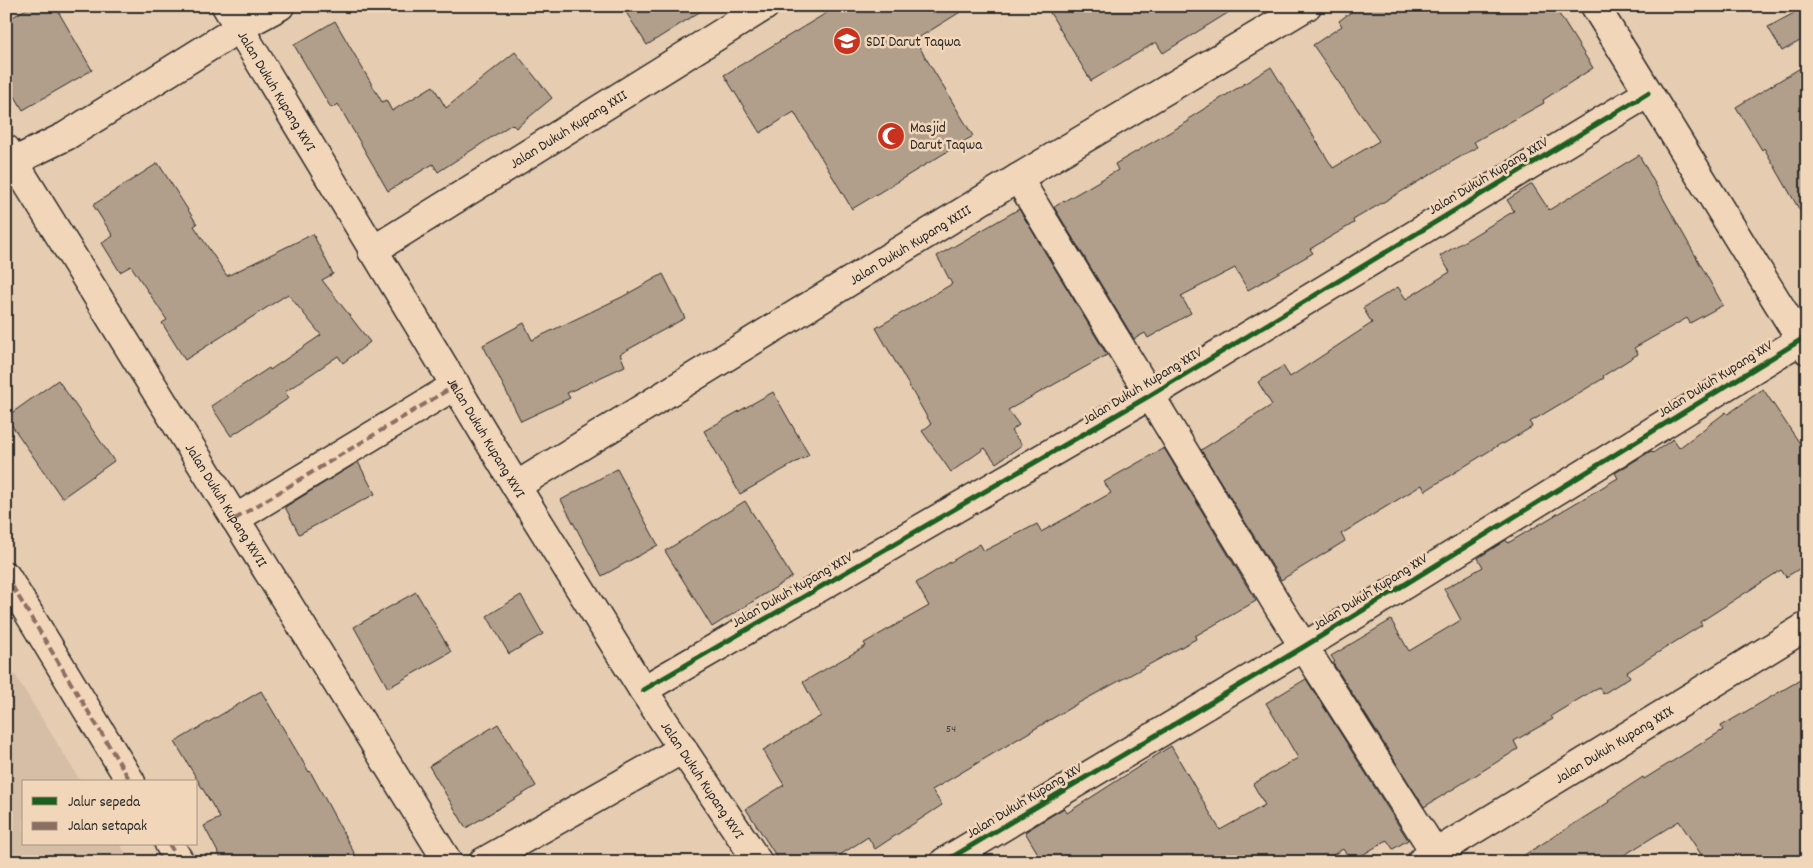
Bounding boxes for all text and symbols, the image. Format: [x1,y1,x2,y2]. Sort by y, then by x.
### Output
school or university icon: SDI Darut Taqwa [832,26,862,56]
street label: Jalan Dukuh Kupang XXVI [231,27,321,157]
place label: SDI Darut Taqwa [866,32,962,54]
street label: Jalan Dukuh Kupang XXII [506,85,632,176]
place label: Masjid Darut Taqwa [910,118,983,157]
mosque icon: Masjid Darut Taqwa [876,121,906,151]
street label: Jalan Dukuh Kupang XXIV [1425,132,1554,222]
street label: Jalan Dukuh Kupang XXIII [846,200,976,292]
street label: Jalan Dukuh Kupang XXV [1654,335,1779,424]
street label: Jalan Dukuh Kupang XXIV [1079,342,1208,432]
street label: Jalan Dukuh Kupang XXVI [440,374,530,503]
street label: Jalan Dukuh Kupang XXVII [178,440,272,573]
street label: Jalan Dukuh Kupang XXIV [728,546,859,635]
street label: Jalan Dukuh Kupang XXV [1309,548,1434,637]
street label: Jalan Dukuh Kupang XXIX [1551,701,1678,791]
street label: Jalan Dukuh Kupang XXVI [654,718,749,844]
house number: 54 [946,721,956,738]
street label: Jalan Dukuh Kupang XXV [962,758,1088,845]
legend [22,780,198,846]
text: Jalur sepeda [68,792,141,814]
text: Jalan setapak [68,816,147,838]

